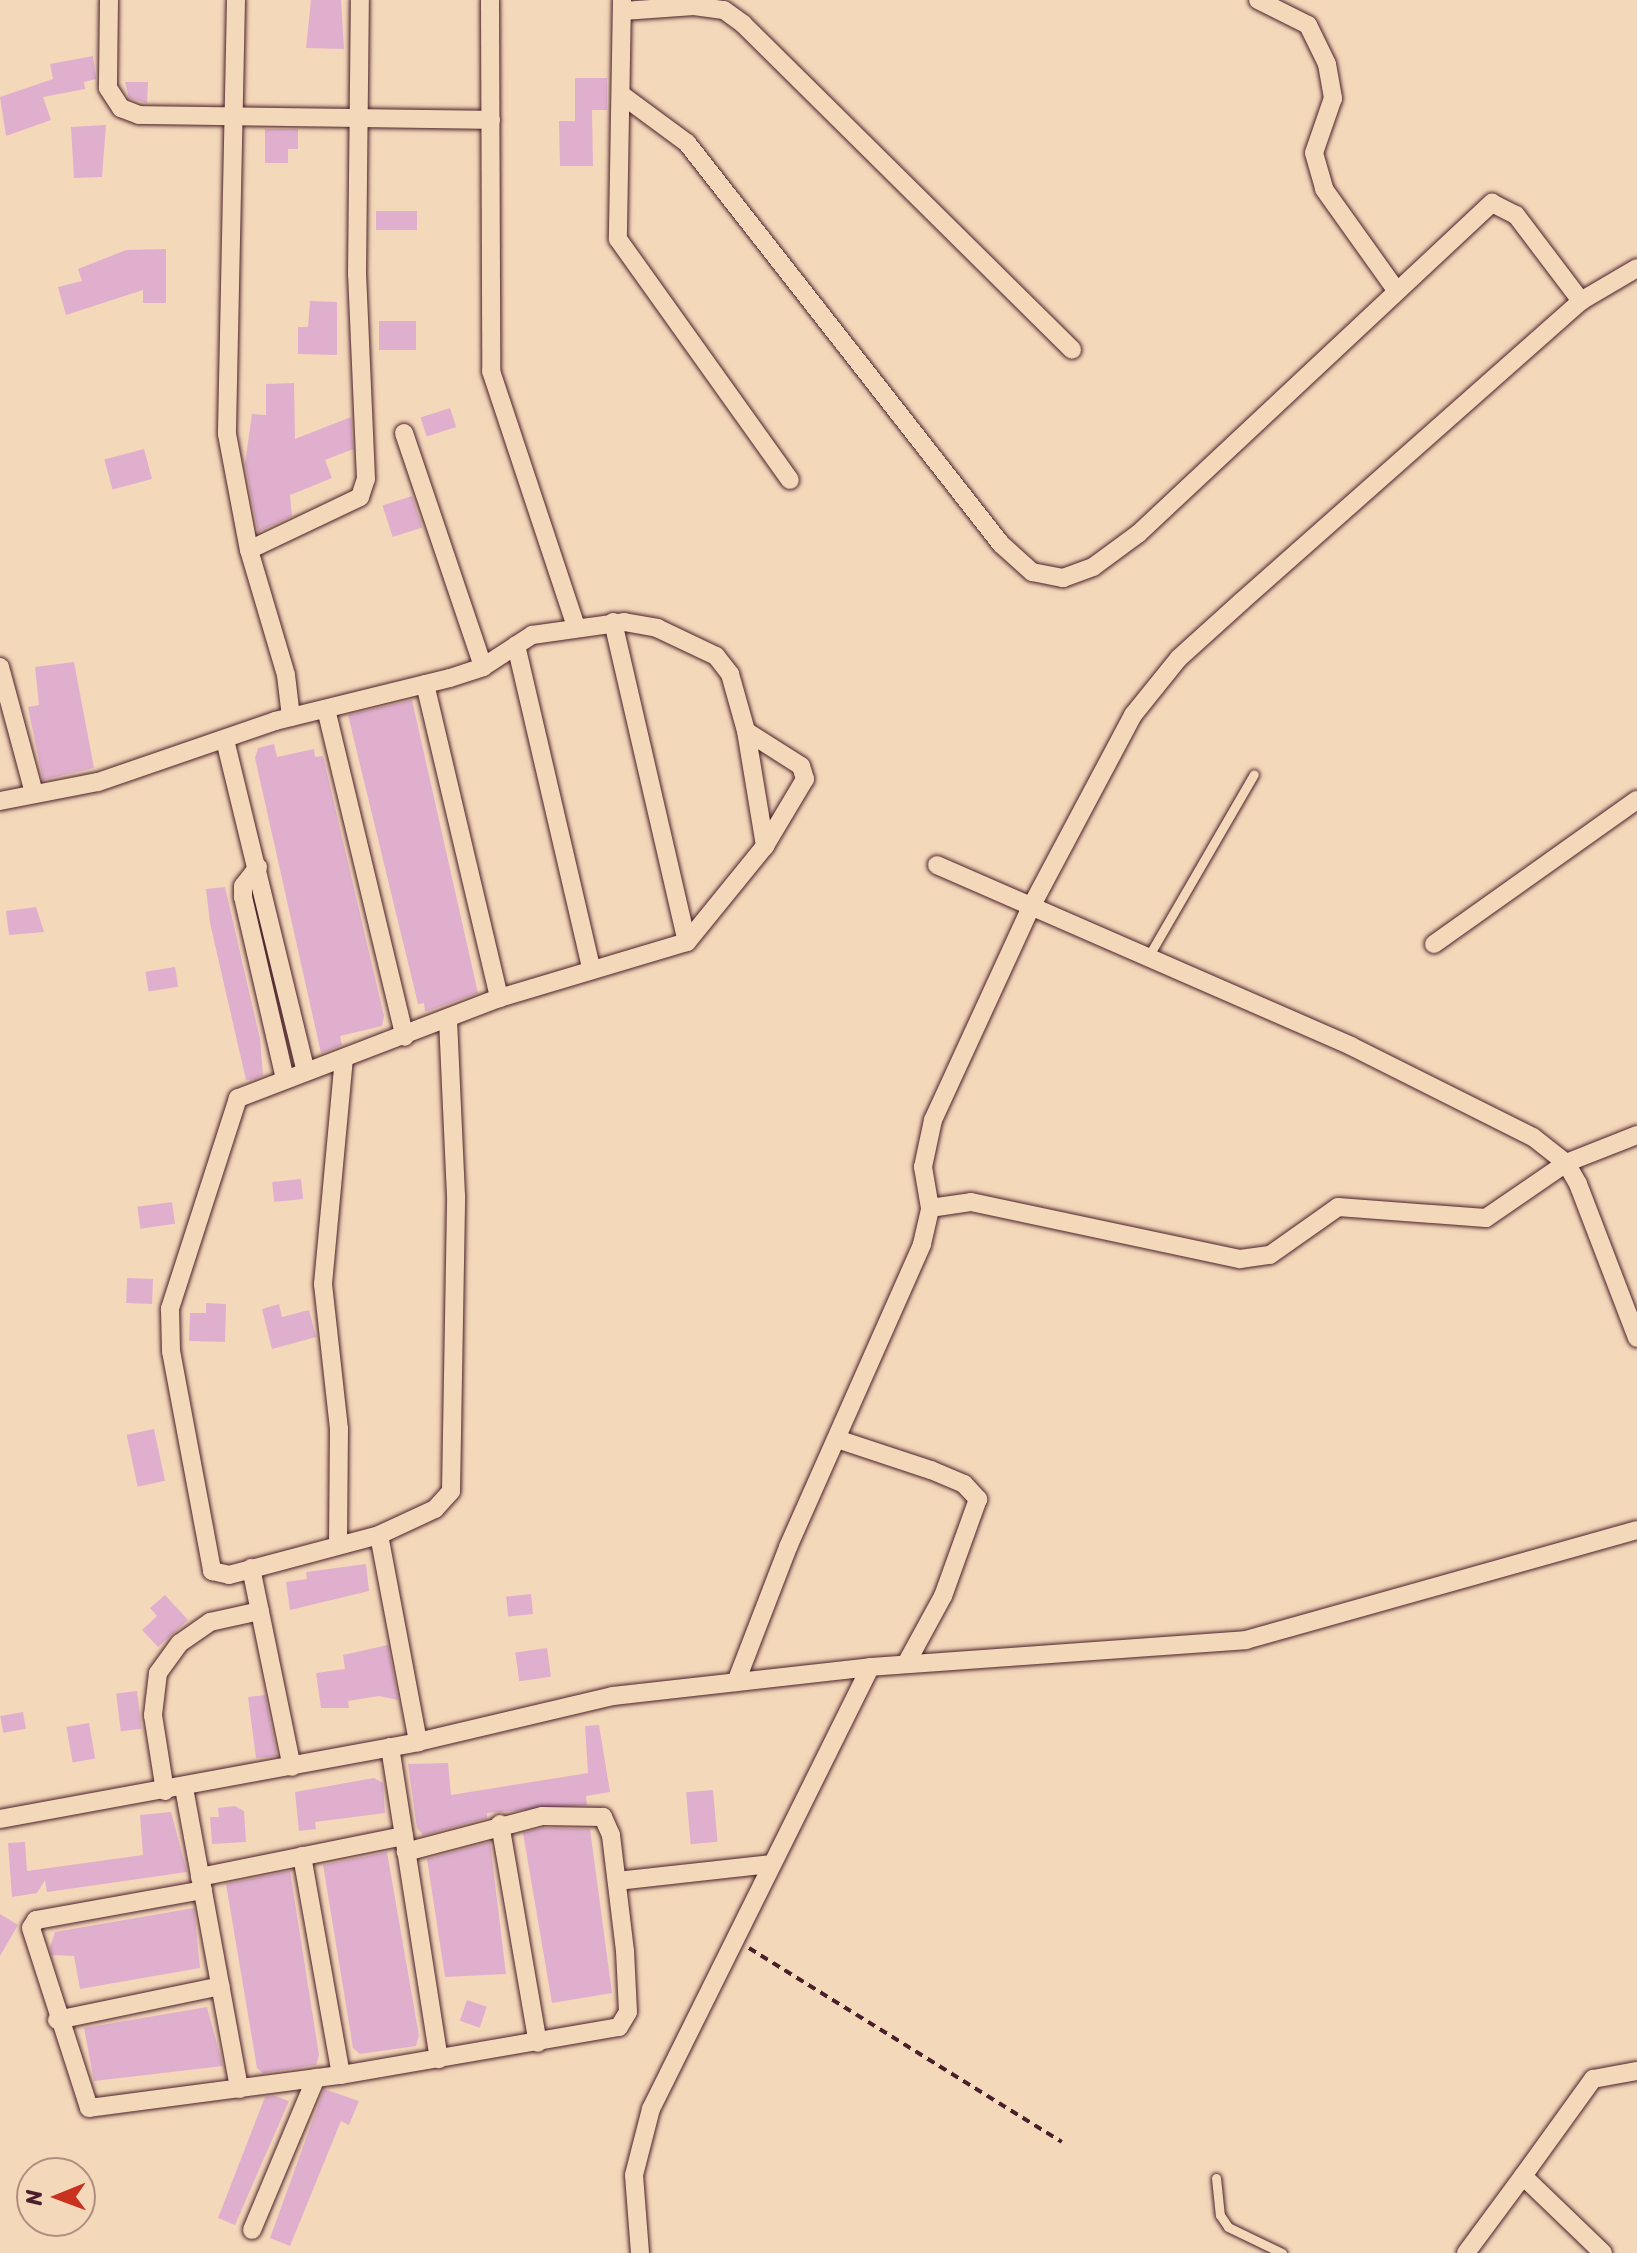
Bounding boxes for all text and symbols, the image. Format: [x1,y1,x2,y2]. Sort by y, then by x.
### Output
north arrow [16,2157,96,2237]
text: N [14,2189,53,2205]

